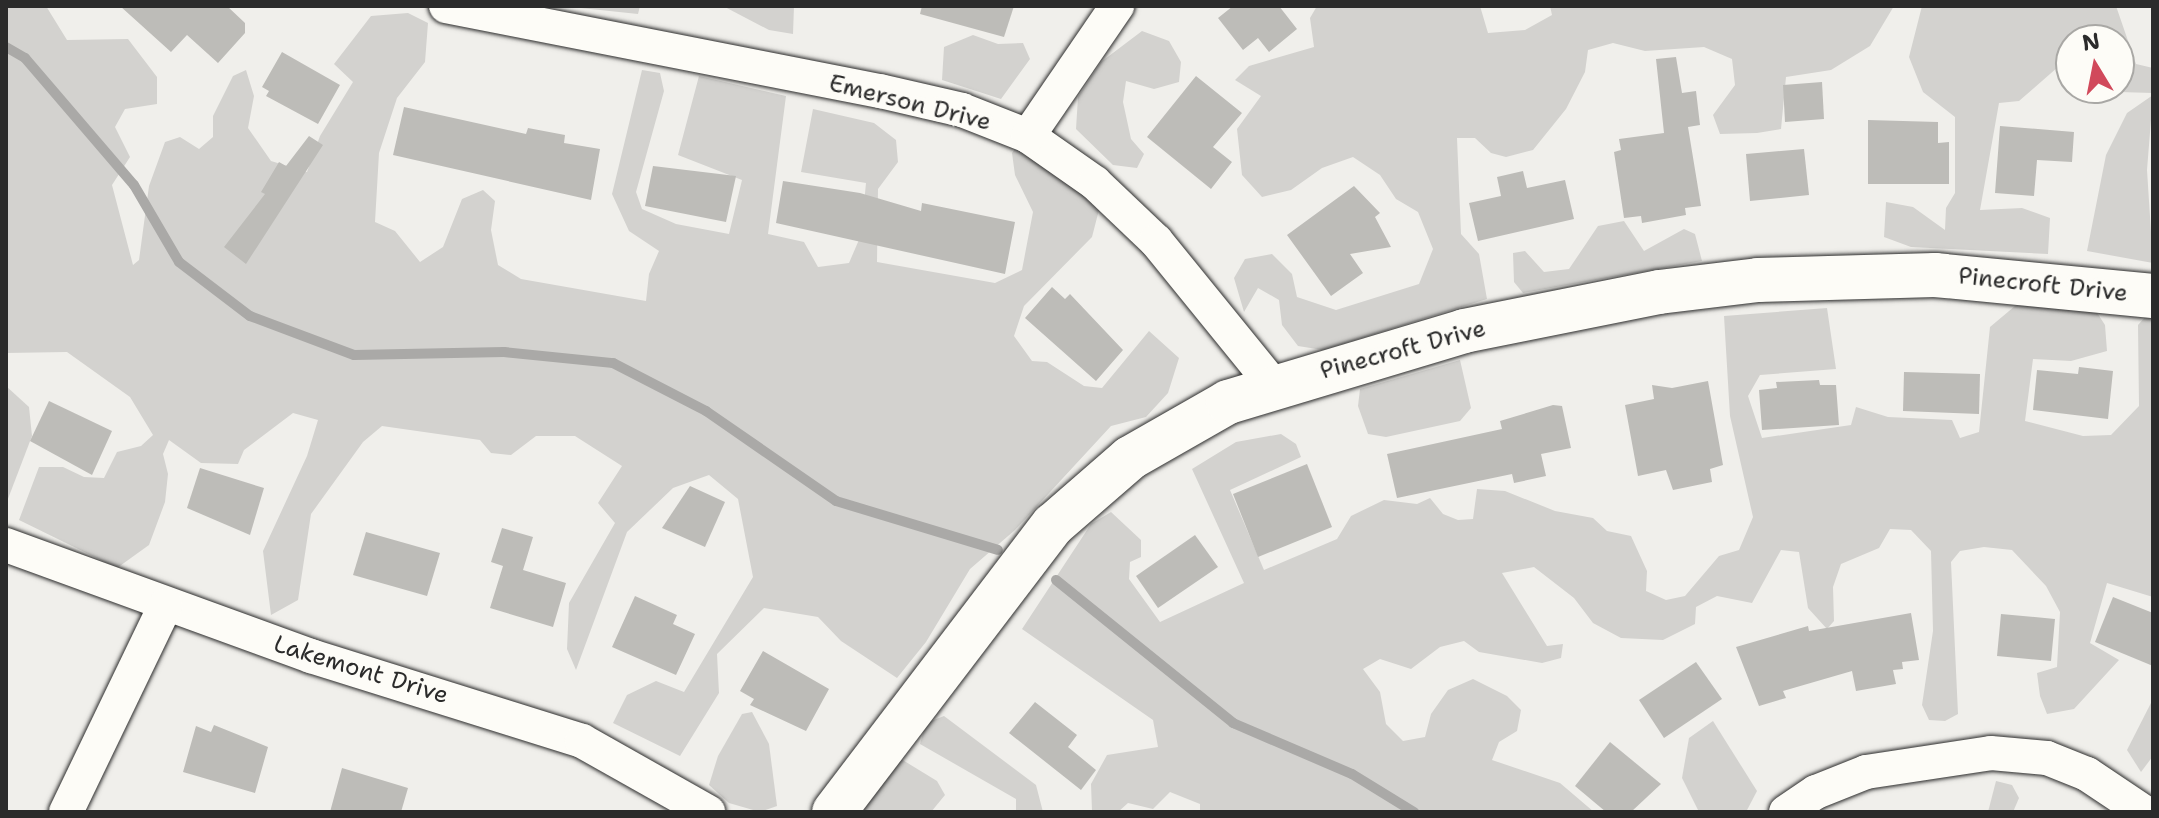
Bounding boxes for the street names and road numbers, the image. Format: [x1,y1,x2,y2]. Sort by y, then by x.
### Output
street label: Emerson Drive [826,69,994,137]
street label: Pinecroft Drive [1957,262,2129,308]
street label: Pinecroft Drive [1317,314,1489,386]
street label: Lakemont Drive [270,630,452,710]

